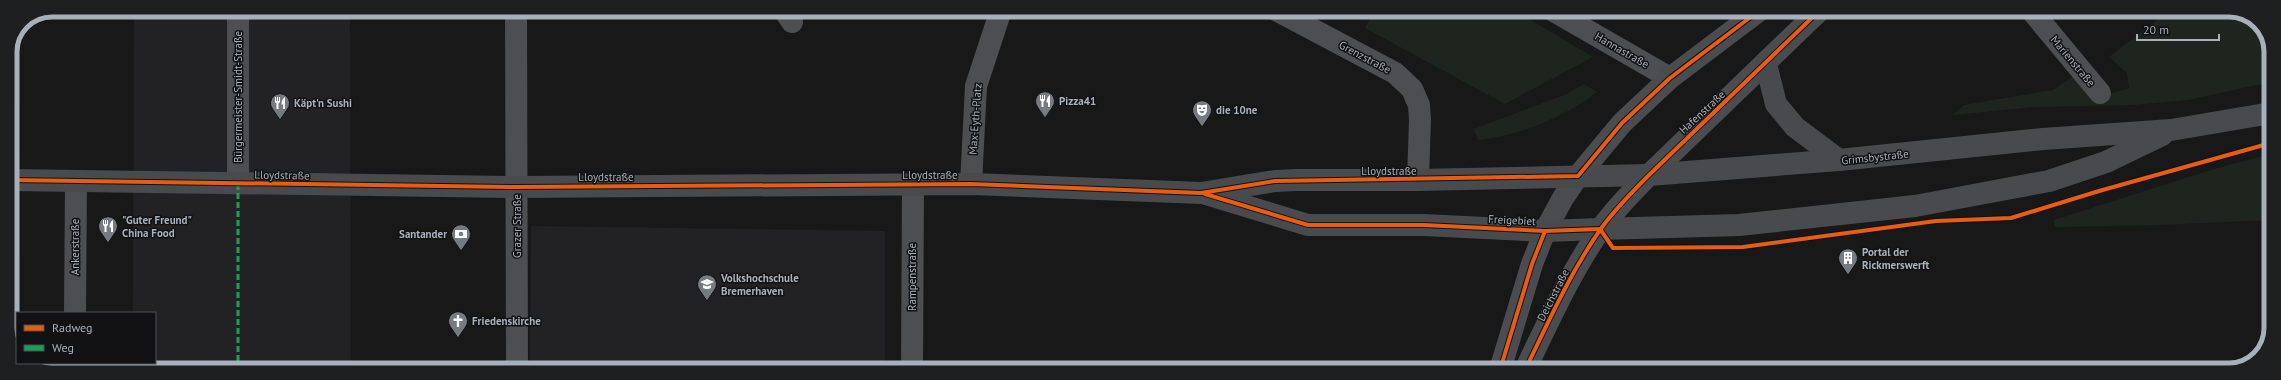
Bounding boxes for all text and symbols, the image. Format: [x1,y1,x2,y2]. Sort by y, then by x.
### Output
scale bar [2137,16,2219,42]
text: 20 m [2143,22,2169,37]
street label: Hannastraße [1593,29,1652,71]
street label: Bürgermeister-Smidt-Straße [231,31,245,163]
street label: Marienstraße [2048,33,2099,90]
street label: Grenzstraße [1337,38,1394,77]
street label: Max-Eyth-Platz [966,83,984,155]
street label: Hafenstraße [1676,87,1728,137]
restaurant icon: Pizza41 [1034,90,1056,118]
restaurant icon: Käpt'n Sushi [269,92,291,120]
place label: Pizza41 [1059,94,1096,108]
place label: Käpt'n Sushi [294,96,352,110]
theatre icon: die 10ne [1191,99,1213,127]
place label: die 10ne [1216,103,1258,117]
street label: Grimsbystraße [1841,146,1910,167]
street label: Lloydstraße [1361,164,1417,178]
street label: Lloydstraße [254,168,310,182]
street label: Lloydstraße [902,168,958,182]
street label: Lloydstraße [578,170,634,184]
street label: Grazer Straße [510,194,524,258]
street label: Freigebiet [1488,212,1536,228]
place label: "Guter Freund" China Food [122,213,192,240]
restaurant icon: "Guter Freund" China Food [97,215,119,243]
street label: Ankerstraße [68,218,82,275]
bank icon: Santander [450,223,472,251]
place label: Santander [399,227,447,241]
street label: Rampenstraße [905,243,919,311]
place label: Portal der Rickmerswerft [1862,245,1929,272]
building icon: Portal der Rickmerswerft [1837,247,1859,275]
street label: Deichstraße [1534,266,1572,323]
place label: Volkshochschule Bremerhaven [720,271,799,298]
school or university icon: Volkshochschule Bremerhaven [696,273,718,301]
church icon: Friedenskirche [447,310,469,338]
legend [16,312,156,364]
place label: Friedenskirche [472,314,541,328]
text: Radweg [52,320,93,335]
text: Weg [52,340,74,355]

